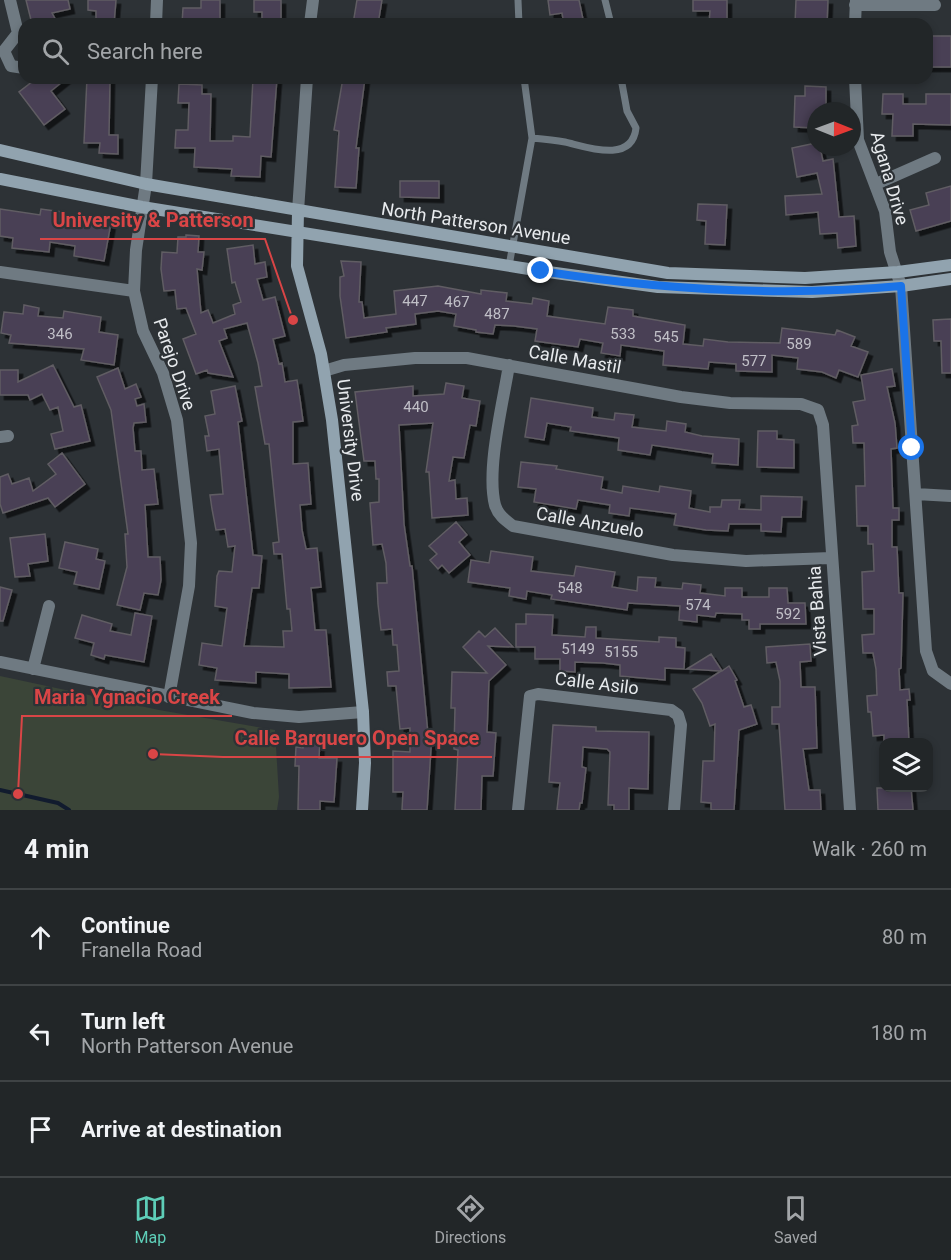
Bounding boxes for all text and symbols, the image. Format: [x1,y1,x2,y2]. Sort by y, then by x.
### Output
search box [18,18,933,84]
icon: search [39,35,72,68]
text: Search here [87,39,203,64]
north arrow [807,102,861,156]
street label: Agana Drive [867,129,913,227]
street label: North Patterson Avenue [380,198,572,248]
callout: University & Patterson [40,201,265,239]
text: University & Patterson [52,208,254,232]
route end [527,257,553,283]
house number: 447 [402,292,428,310]
house number: 467 [444,293,470,311]
house number: 487 [484,305,510,323]
street label: Parejo Drive [149,315,201,413]
house number: 346 [47,325,73,343]
house number: 533 [610,325,636,343]
house number: 545 [653,328,679,346]
house number: 589 [786,335,812,353]
street label: Calle Mastil [527,341,623,377]
house number: 577 [741,352,767,370]
street label: University Drive [333,378,369,502]
house number: 440 [403,398,429,416]
route start [898,434,924,460]
street label: Calle Anzuelo [535,502,645,542]
street label: Vista Bahia [803,565,831,657]
house number: 548 [557,579,583,597]
house number: 574 [685,596,711,614]
house number: 592 [775,605,801,623]
house number: 5149 [561,640,595,658]
house number: 5155 [604,643,638,661]
street label: Calle Asilo [554,667,640,699]
callout: Maria Ygnacio Creek [22,678,232,716]
text: Maria Ygnacio Creek [34,685,220,709]
callout: Calle Barquero Open Space [223,719,492,757]
text: Calle Barquero Open Space [235,726,480,750]
map controls [879,738,933,792]
button: layers [879,738,933,792]
text: 4 min [24,834,89,864]
text: Walk · 260 m [812,837,927,861]
text: Continue [81,913,170,938]
icon: ahead [24,921,57,954]
text: 80 m [882,925,927,949]
text: Franella Road [81,938,202,962]
text: Turn left [81,1009,165,1034]
icon: left [24,1017,57,1050]
text: 180 m [871,1021,927,1045]
text: North Patterson Avenue [81,1034,293,1058]
icon: arrive [24,1113,57,1146]
text: Arrive at destination [81,1117,282,1142]
tab: Map [134,1192,167,1247]
tab: Directions [434,1192,506,1247]
tab: Saved [774,1192,817,1247]

